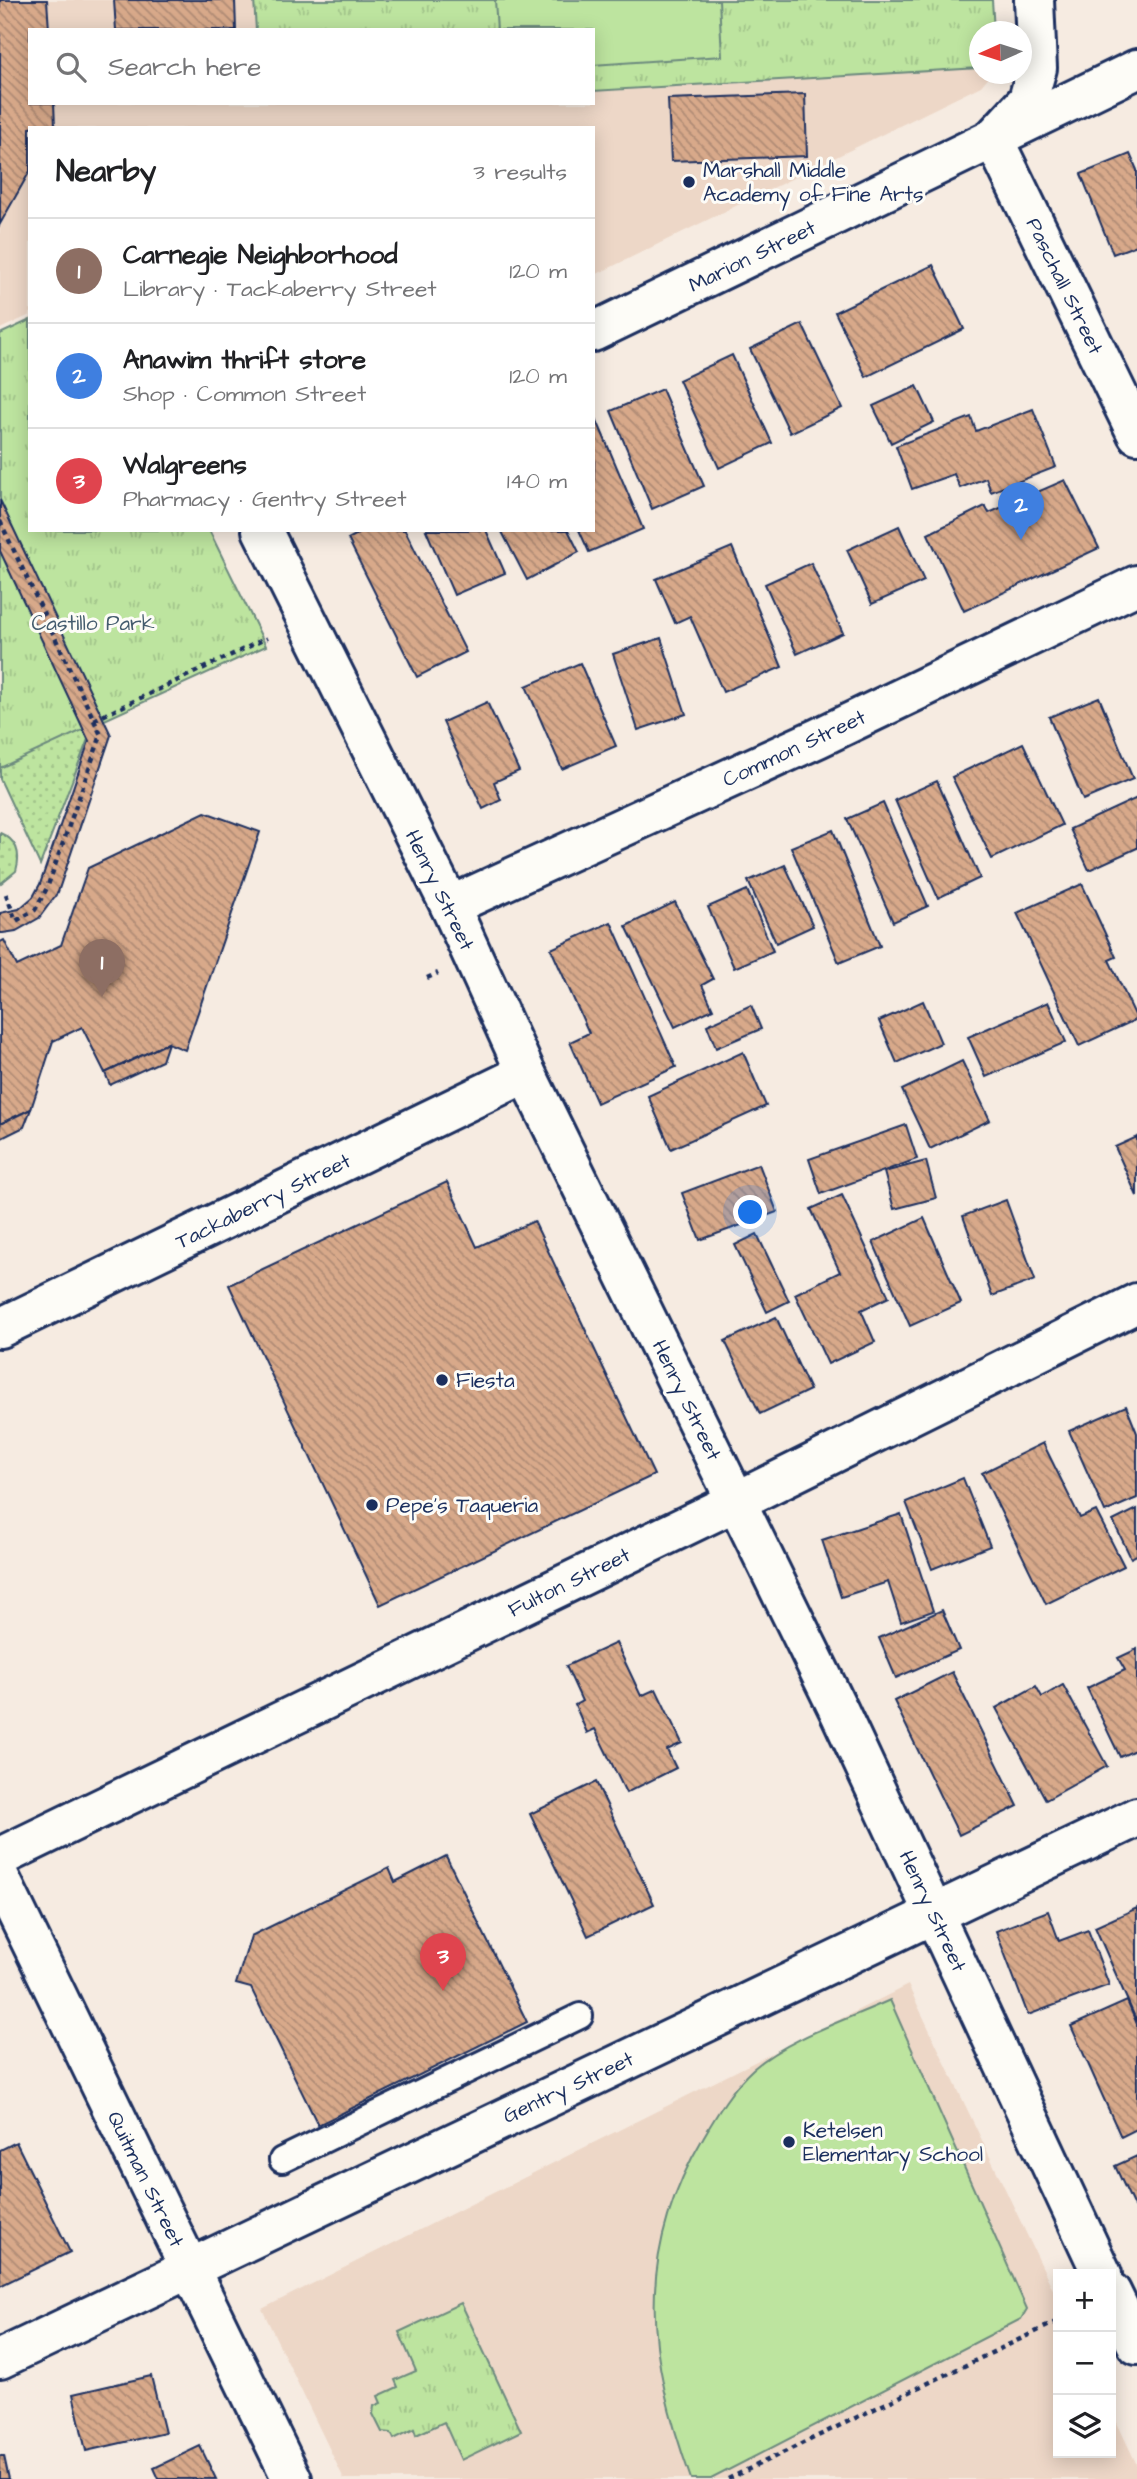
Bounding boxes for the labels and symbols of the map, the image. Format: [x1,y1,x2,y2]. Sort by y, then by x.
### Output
north arrow [969,21,1032,84]
place label: Marshall Middle Academy of Fine Arts [703,156,924,211]
marker: Marshall Middle Academy of Fine Arts [681,174,697,190]
street label: Marion Street [684,213,821,300]
street label: Paschall Street [1019,213,1110,360]
pin: 2 [998,482,1044,540]
park label: Castillo Park [31,609,155,638]
street label: Common Street [718,702,871,794]
street label: Henry Street [396,825,481,957]
pin: 1 [79,939,125,997]
street label: Tackaberry Street [171,1146,357,1258]
your location [733,1195,767,1229]
street label: Henry Street [643,1335,728,1467]
place label: Fiesta [456,1366,515,1395]
marker: Fiesta [434,1372,450,1388]
place label: Pepe's Taqueria [386,1491,539,1521]
marker: Pepe's Taqueria [364,1497,380,1513]
street label: Fulton Street [503,1540,636,1625]
street label: Henry Street [890,1846,974,1978]
pin: 3 [420,1933,466,1991]
street label: Gentry Street [498,2044,640,2132]
street label: Quitman Street [100,2106,191,2253]
place label: Ketelsen Elementary School [803,2116,983,2171]
marker: Ketelsen Elementary School [781,2134,797,2150]

